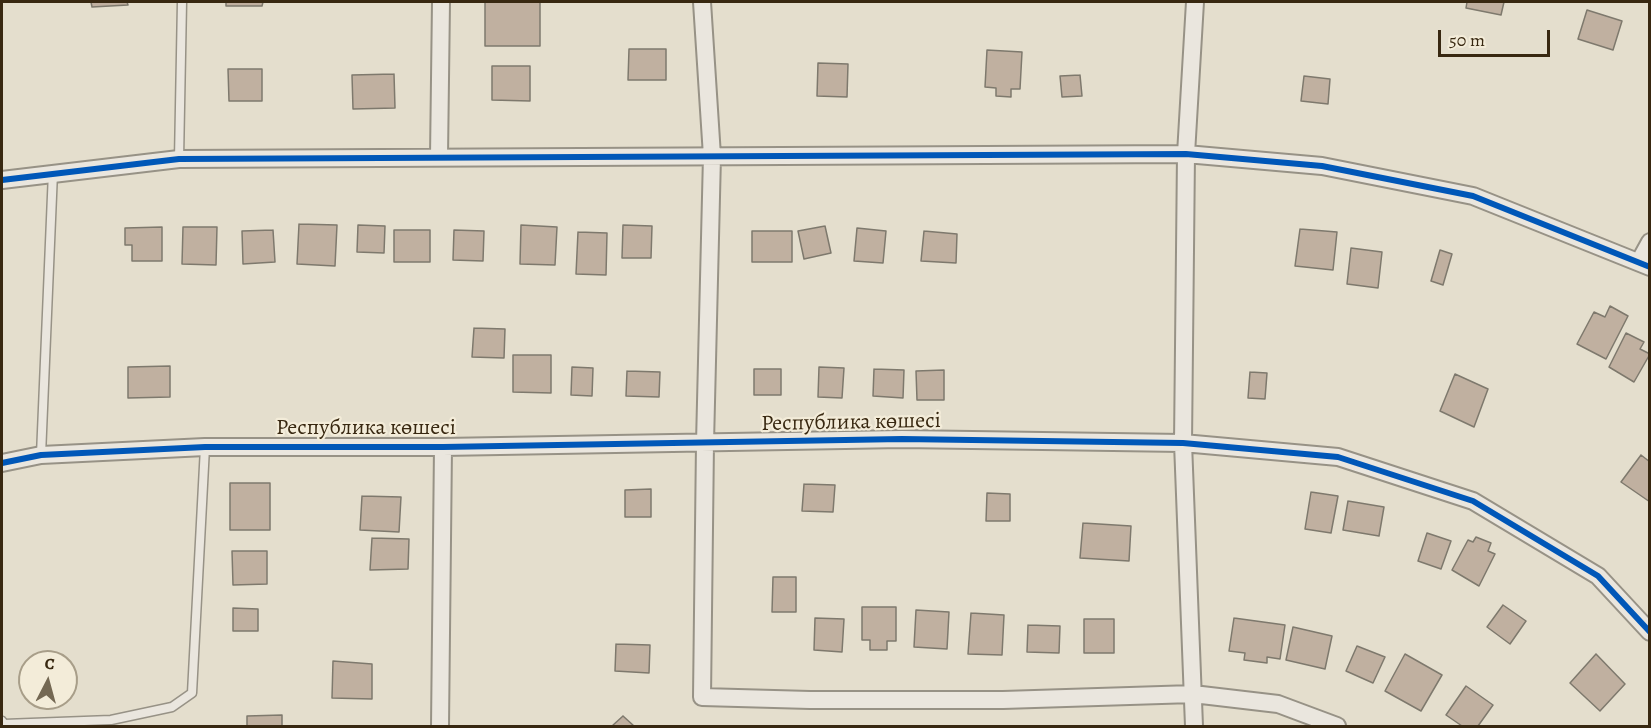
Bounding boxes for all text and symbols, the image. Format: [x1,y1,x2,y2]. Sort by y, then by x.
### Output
scale bar [1441,18,1554,56]
text: 50 m [1449,28,1485,52]
street label: Республика көшесі [761,408,941,438]
street label: Республика көшесі [276,416,456,442]
north arrow [18,650,78,710]
text: С [44,653,56,676]

